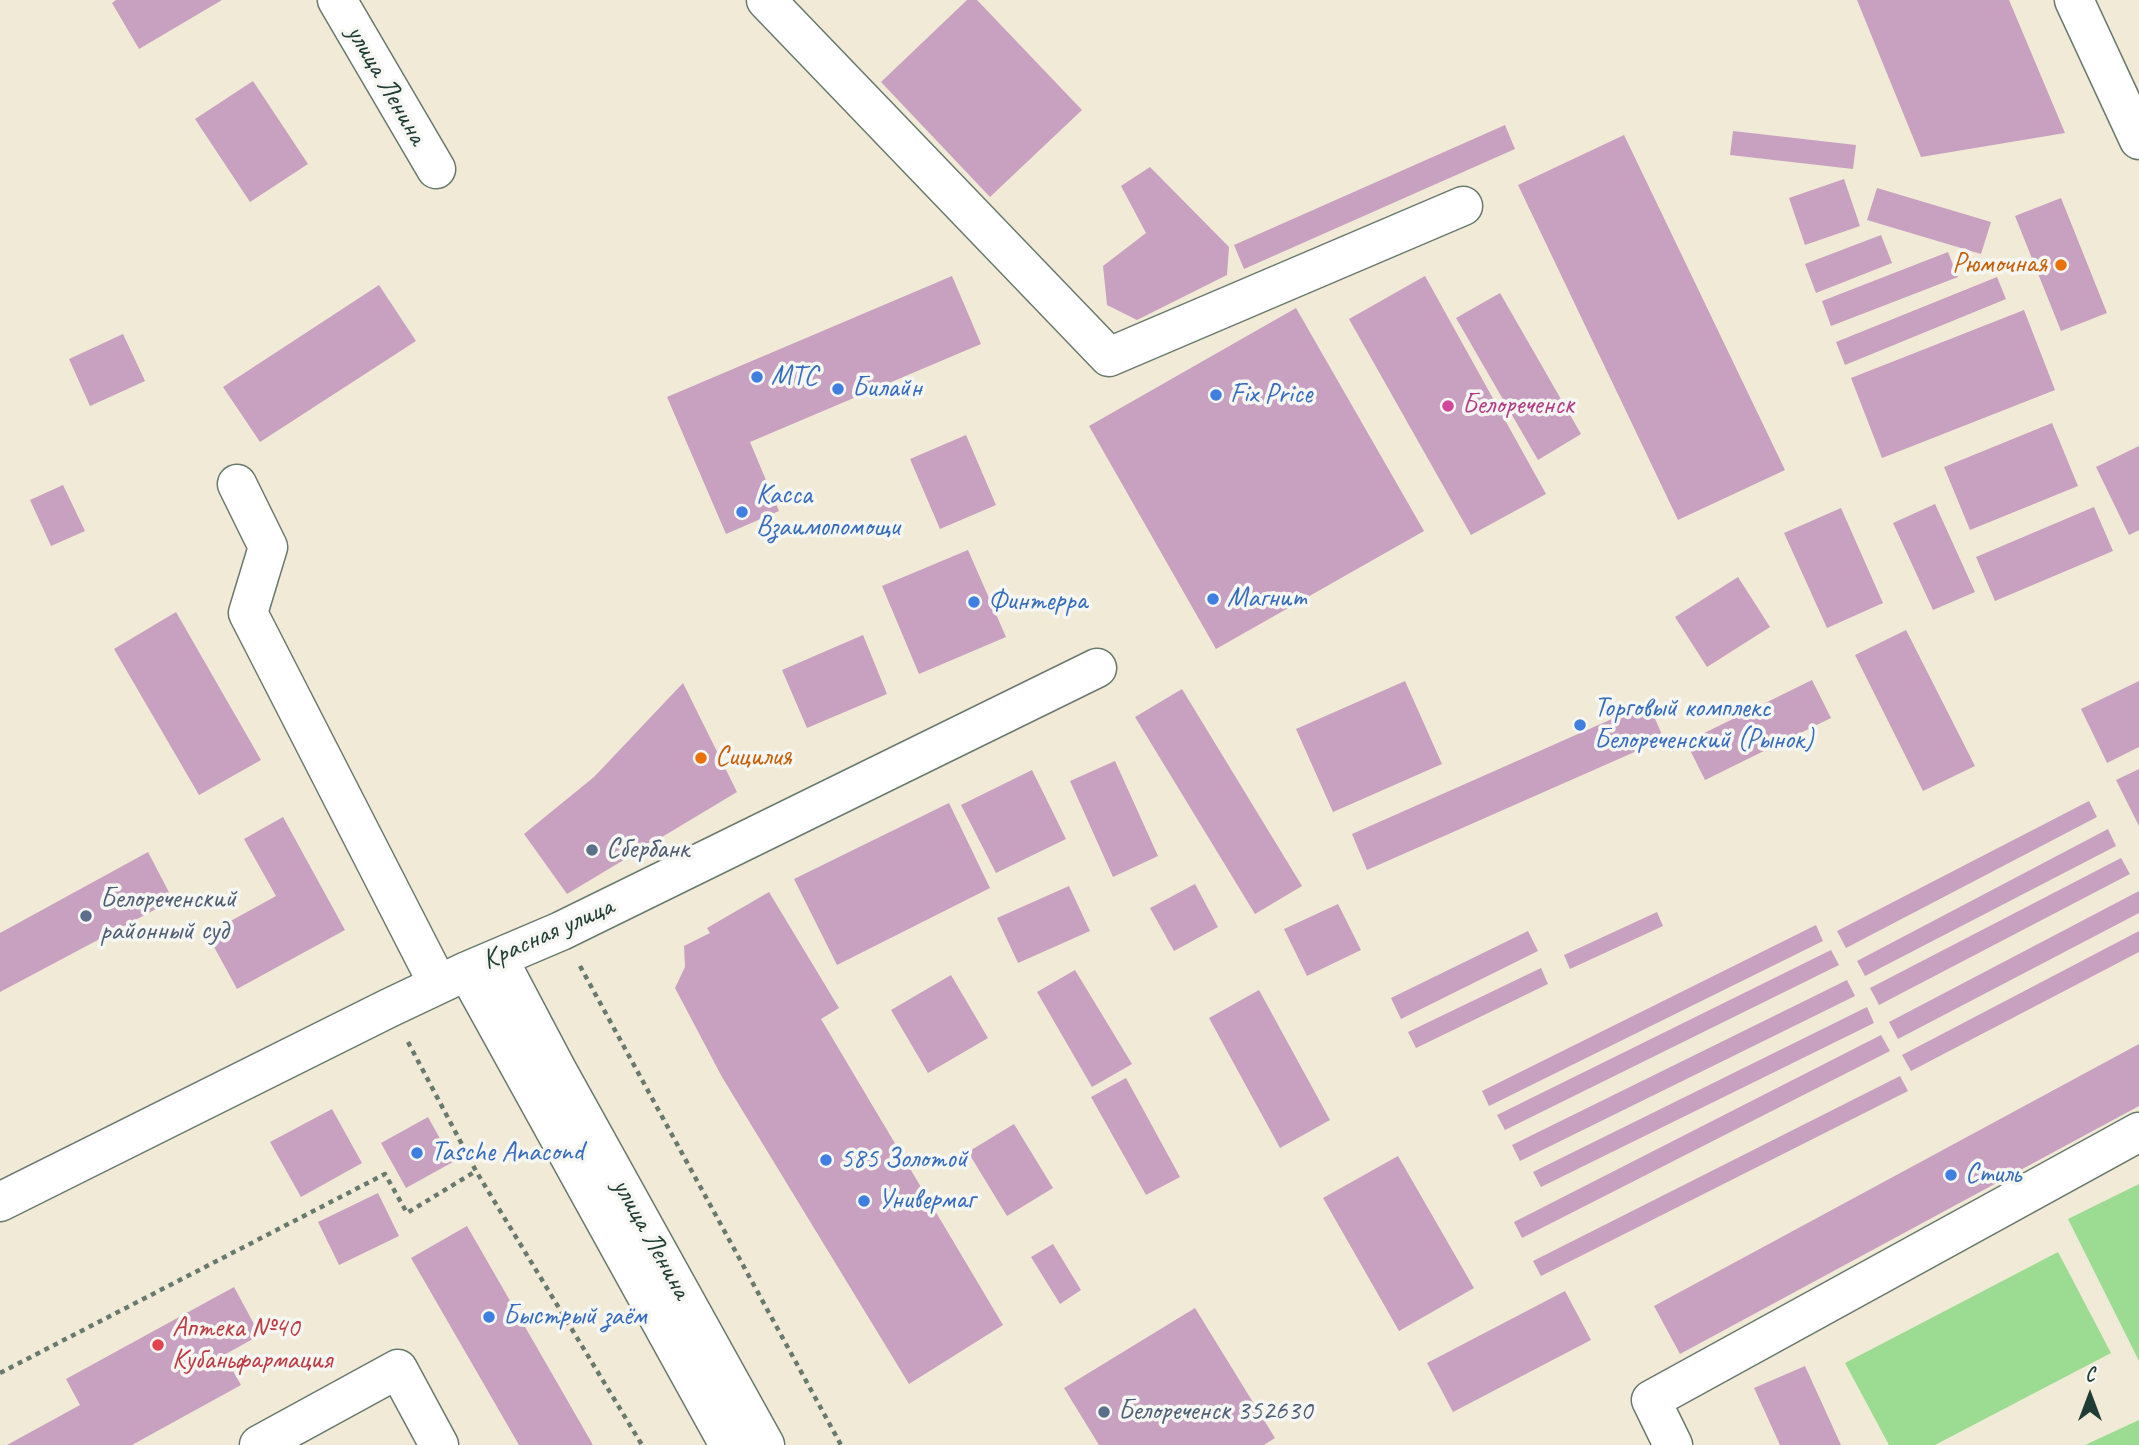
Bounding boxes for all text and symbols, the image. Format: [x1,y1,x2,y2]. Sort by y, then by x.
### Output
street label: улица Ленина [338,19,434,151]
place label: Рюмочная [1952,248,2047,282]
marker: Рюмочная [2053,257,2069,273]
place label: МТС [771,360,817,394]
marker: МТС [749,369,765,385]
place label: Билайн [852,372,922,406]
place label: Fix Price [1230,378,1312,412]
marker: Билайн [830,381,846,397]
marker: Fix Price [1208,387,1224,403]
place label: Белореченск [1462,389,1574,423]
marker: Белореченск [1440,398,1456,414]
place label: Касса Взаимопомощи [756,479,899,545]
marker: Касса Взаимопомощи [734,504,750,520]
place label: Магнит [1227,582,1307,616]
place label: Финтерра [988,585,1087,619]
marker: Магнит [1205,591,1221,607]
marker: Финтерра [966,594,982,610]
place label: Торговый комплекс Белореченский (Рынок) [1594,692,1813,758]
marker: Торговый комплекс Белореченский (Рынок) [1572,717,1588,733]
place label: Сицилия [715,741,791,775]
marker: Сицилия [693,750,709,766]
place label: Сбербанк [606,833,689,867]
marker: Сбербанк [584,842,600,858]
place label: Белореченский районный суд [100,883,236,949]
street label: Красная улица [477,890,619,978]
marker: Белореченский районный суд [78,908,94,924]
place label: Tasche Anacond [431,1136,583,1170]
place label: 585 Золотой [840,1143,967,1177]
marker: Tasche Anacond [409,1145,425,1161]
marker: 585 Золотой [818,1152,834,1168]
place label: Стиль [1965,1158,2021,1192]
marker: Стиль [1943,1167,1959,1183]
street label: улица Ленина [604,1173,698,1305]
place label: Универмаг [878,1184,975,1218]
marker: Универмаг [856,1193,872,1209]
place label: Быстрый заём [503,1300,647,1334]
marker: Быстрый заём [481,1309,497,1325]
place label: Аптека №40 Кубаньфармация [172,1312,332,1378]
marker: Аптека №40 Кубаньфармация [150,1337,166,1353]
north arrow [2055,1361,2125,1431]
text: С [2085,1363,2095,1387]
place label: Белореченск 352630 [1118,1395,1312,1429]
marker: Белореченск 352630 [1096,1404,1112,1420]

